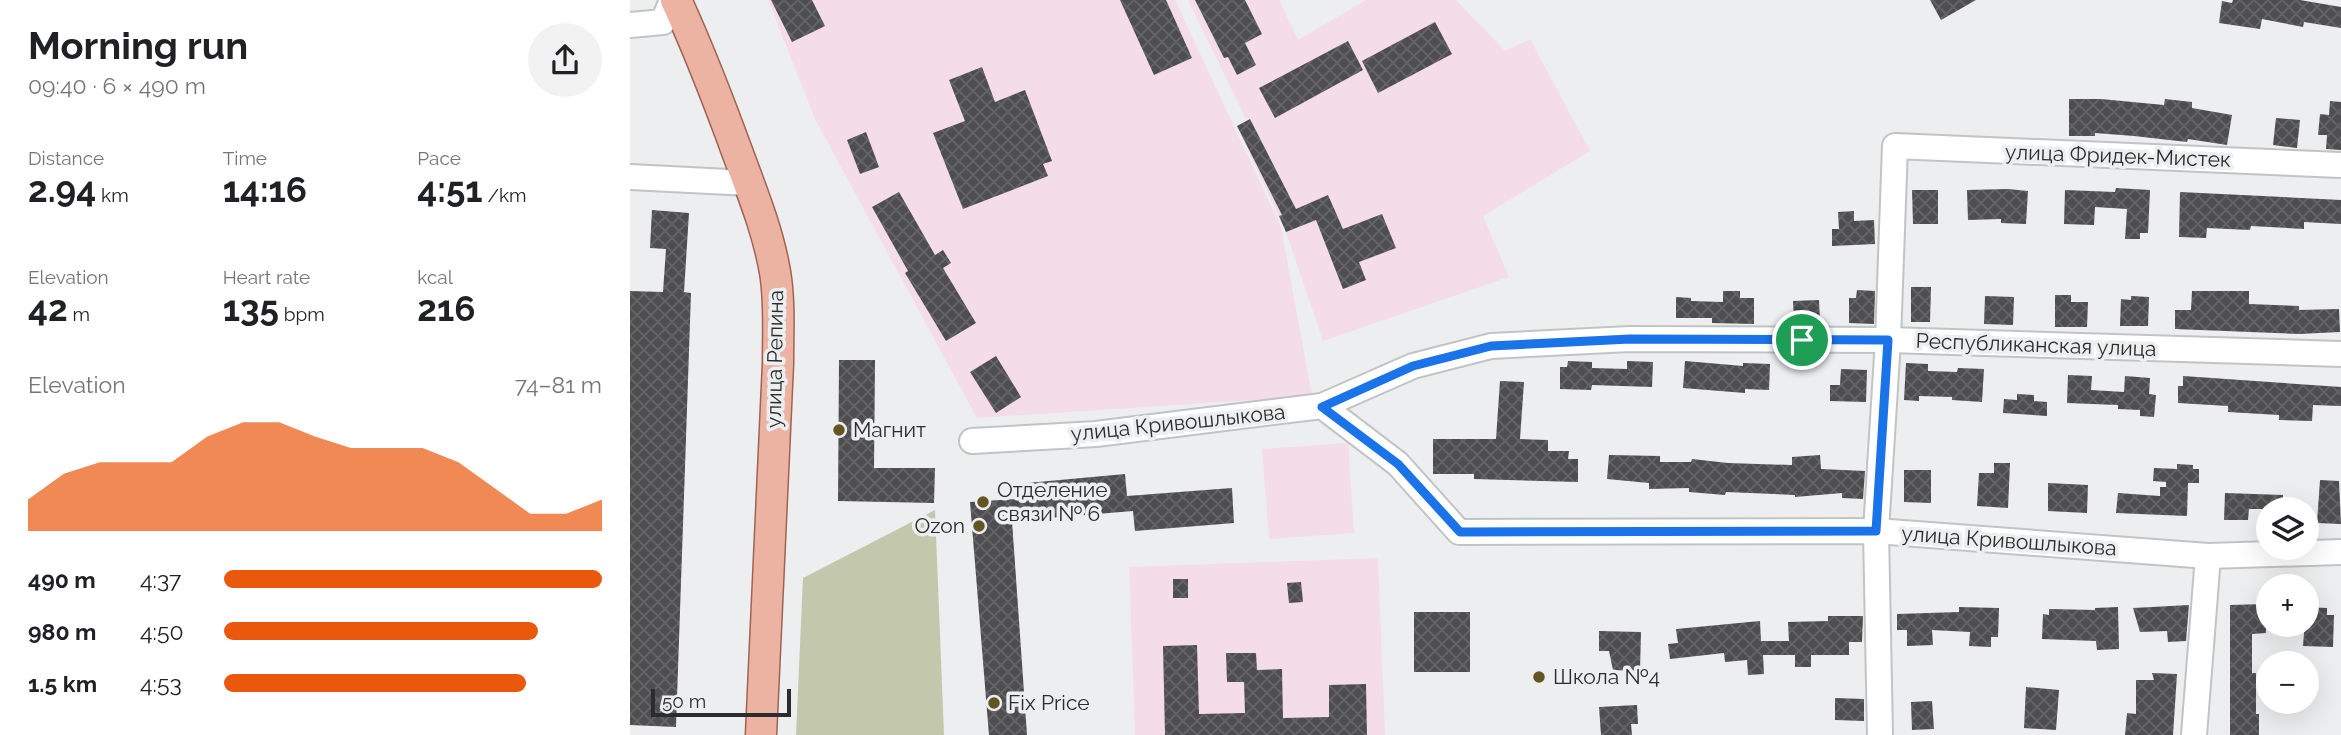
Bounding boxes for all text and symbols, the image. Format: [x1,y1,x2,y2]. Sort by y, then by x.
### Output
text: Morning run [28,23,248,68]
button: share [528,23,602,97]
text: 09:40 · 6 × 490 m [28,72,206,99]
street label: улица Фридек-Мистек [2005,139,2232,172]
text: Distance [28,147,104,169]
text: Time [223,147,267,169]
text: Pace [417,147,461,169]
text: 2.94 [28,169,96,210]
text: 14:16 [223,169,307,210]
text: 4:51 [417,169,483,210]
text: km [96,184,129,206]
text: /km [483,184,527,206]
text: Elevation [28,266,109,288]
text: Heart rate [223,266,310,288]
text: kcal [417,266,453,288]
text: 42 [28,288,68,329]
text: 135 [223,288,279,329]
text: 216 [417,288,476,329]
street label: улица Репина [761,290,788,428]
text: m [68,303,90,325]
text: bpm [279,303,325,325]
pin [1772,310,1832,370]
icon: arrive [1783,321,1821,359]
street label: Республиканская улица [1915,328,2157,361]
text: Elevation [28,371,126,398]
text: 74–81 m [515,371,602,398]
street label: улица Кривошлыкова [1069,399,1287,446]
place label: Магнит [853,417,926,442]
marker: Магнит [831,422,847,438]
place label: Отделение связи № 6 [997,477,1108,526]
marker: Отделение связи № 6 [975,494,991,510]
map controls [2256,497,2319,714]
button: layers [2256,497,2319,560]
place label: Ozon [914,513,965,538]
marker: Ozon [971,518,987,534]
street label: улица Кривошлыкова [1901,521,2118,560]
text: 490 m [28,566,96,593]
text: 4:37 [140,566,181,593]
button: + [2256,574,2319,637]
text: 980 m [28,618,97,645]
text: 4:50 [140,618,184,645]
button: − [2256,651,2319,714]
place label: Школа №4 [1553,664,1660,689]
marker: Школа №4 [1531,669,1547,685]
text: 1.5 km [28,670,97,697]
text: 4:53 [140,670,182,697]
scale bar [651,686,791,718]
text: 50 m [662,690,706,712]
place label: Fix Price [1008,690,1090,715]
marker: Fix Price [986,695,1002,711]

